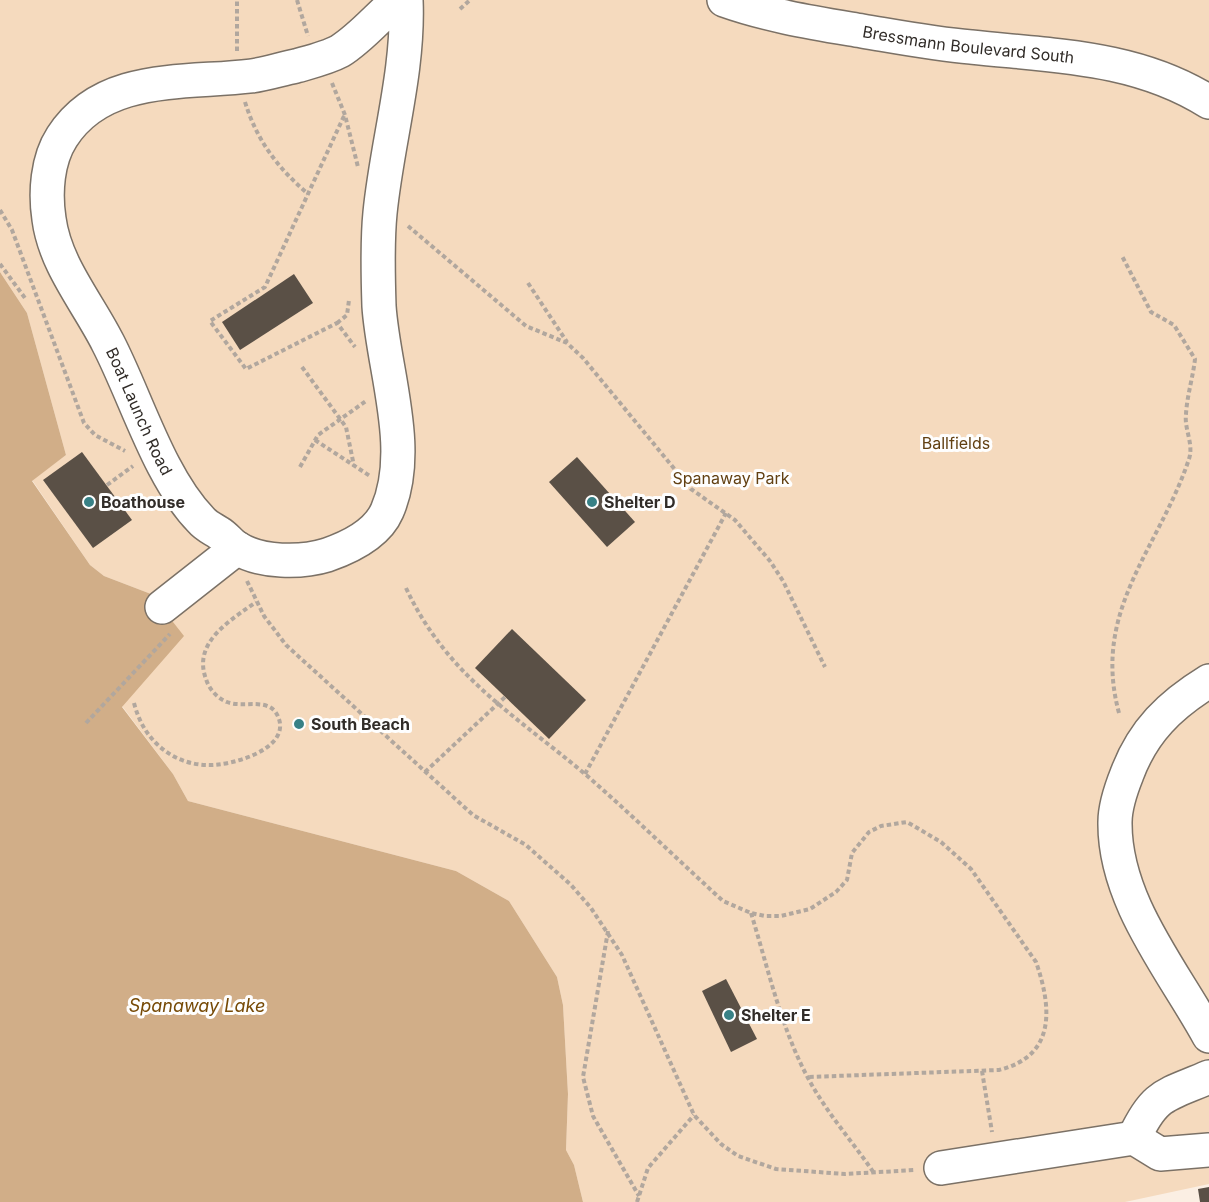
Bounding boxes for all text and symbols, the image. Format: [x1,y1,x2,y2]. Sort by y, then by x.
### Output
street label: Bressmann Boulevard South [861,21,1076,68]
street label: Boat Launch Road [102,344,177,479]
park label: Ballfields [922,433,990,453]
park label: Spanaway Park [672,468,790,488]
place label: Boathouse [101,492,185,512]
place label: Shelter D [604,492,676,512]
marker: Boathouse [82,495,96,509]
marker: Shelter D [585,495,599,509]
place label: South Beach [311,714,410,734]
marker: South Beach [292,717,306,731]
water label: Spanaway Lake [129,995,265,1016]
place label: Shelter E [741,1005,811,1025]
marker: Shelter E [722,1008,736,1022]

